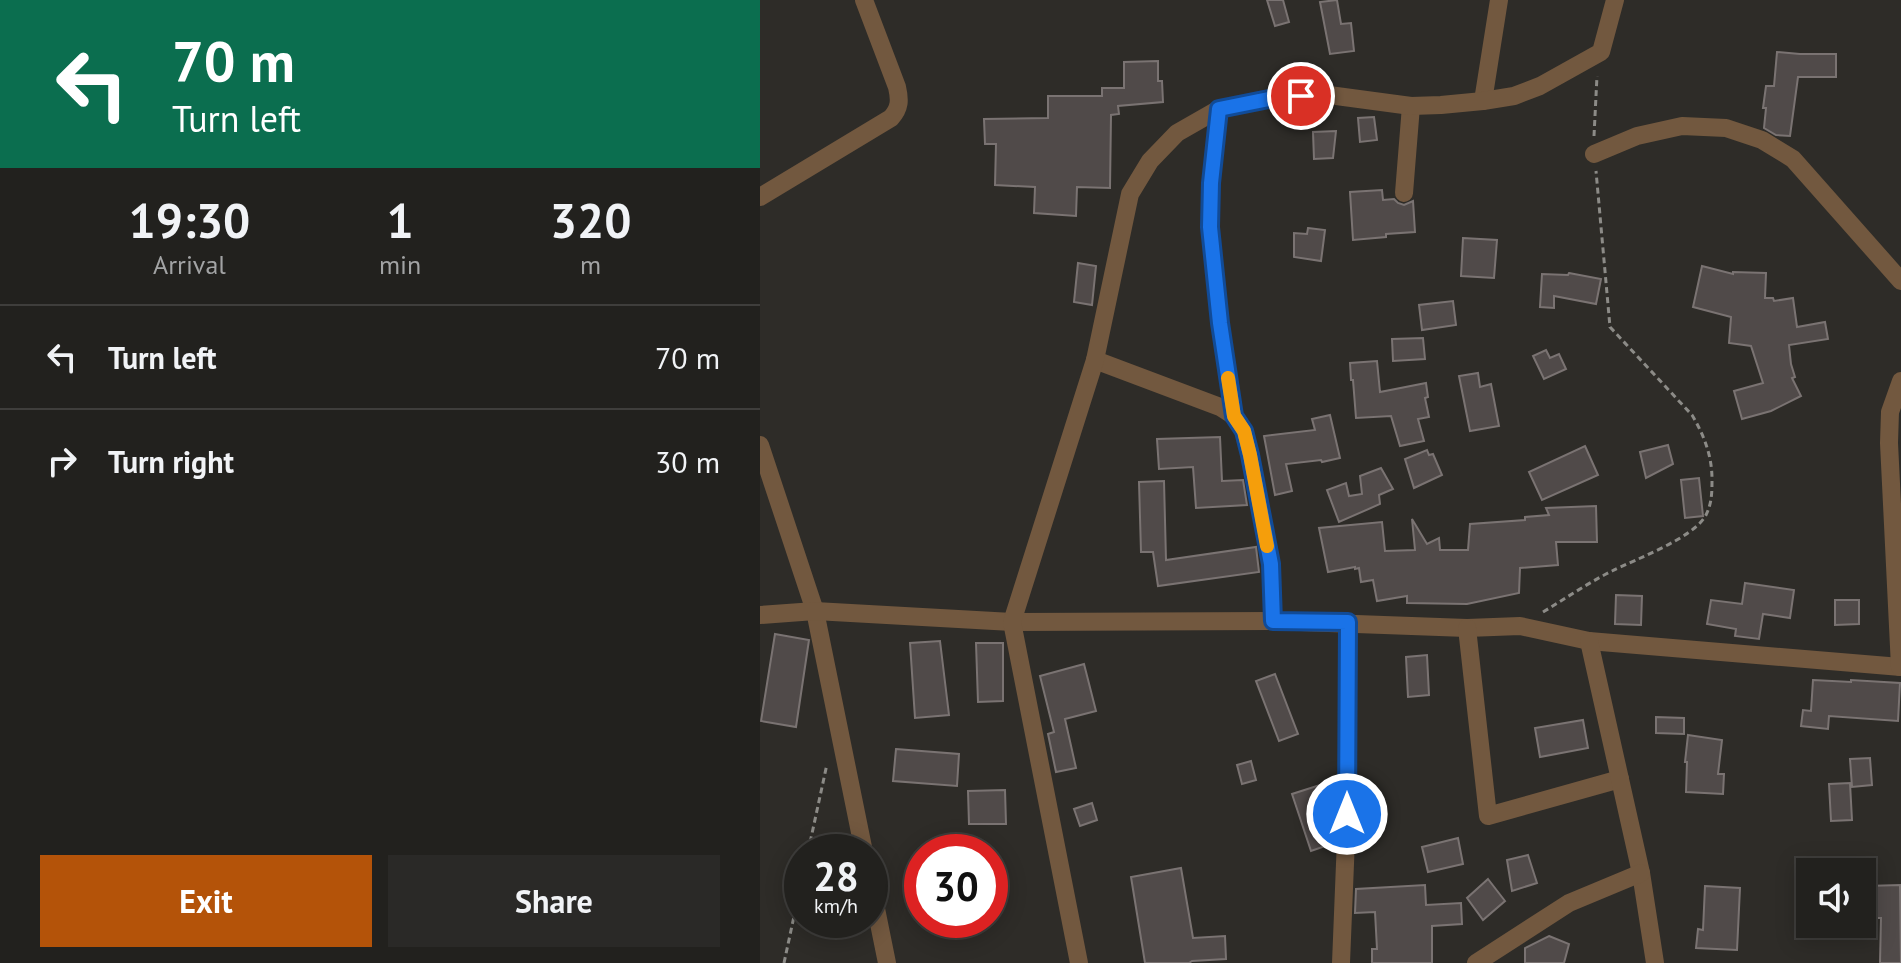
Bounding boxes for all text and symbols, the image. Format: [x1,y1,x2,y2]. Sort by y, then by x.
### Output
text: 70 m [172,25,295,97]
icon: left [40,32,144,136]
pin [1267,62,1335,130]
icon: arrive [1279,74,1323,118]
text: Turn left [172,95,301,142]
text: 19:30 [129,189,250,251]
text: 1 [386,189,414,251]
text: 320 [550,189,631,251]
text: Arrival [153,248,226,281]
text: min [379,248,421,281]
text: m [580,248,601,281]
icon: left [40,335,84,379]
text: Turn left [108,338,216,377]
text: 70 m [655,338,720,377]
icon: right [40,439,84,483]
text: Turn right [108,442,234,481]
text: 30 m [655,442,720,481]
position arrow [1305,772,1389,856]
speed limit sign: 30 [904,834,1008,938]
text: 28 [813,850,859,902]
button: Exit [40,855,372,947]
button: Share [388,855,720,947]
map controls [1796,858,1876,938]
button: sound [1796,858,1876,938]
text: km/h [814,893,858,919]

